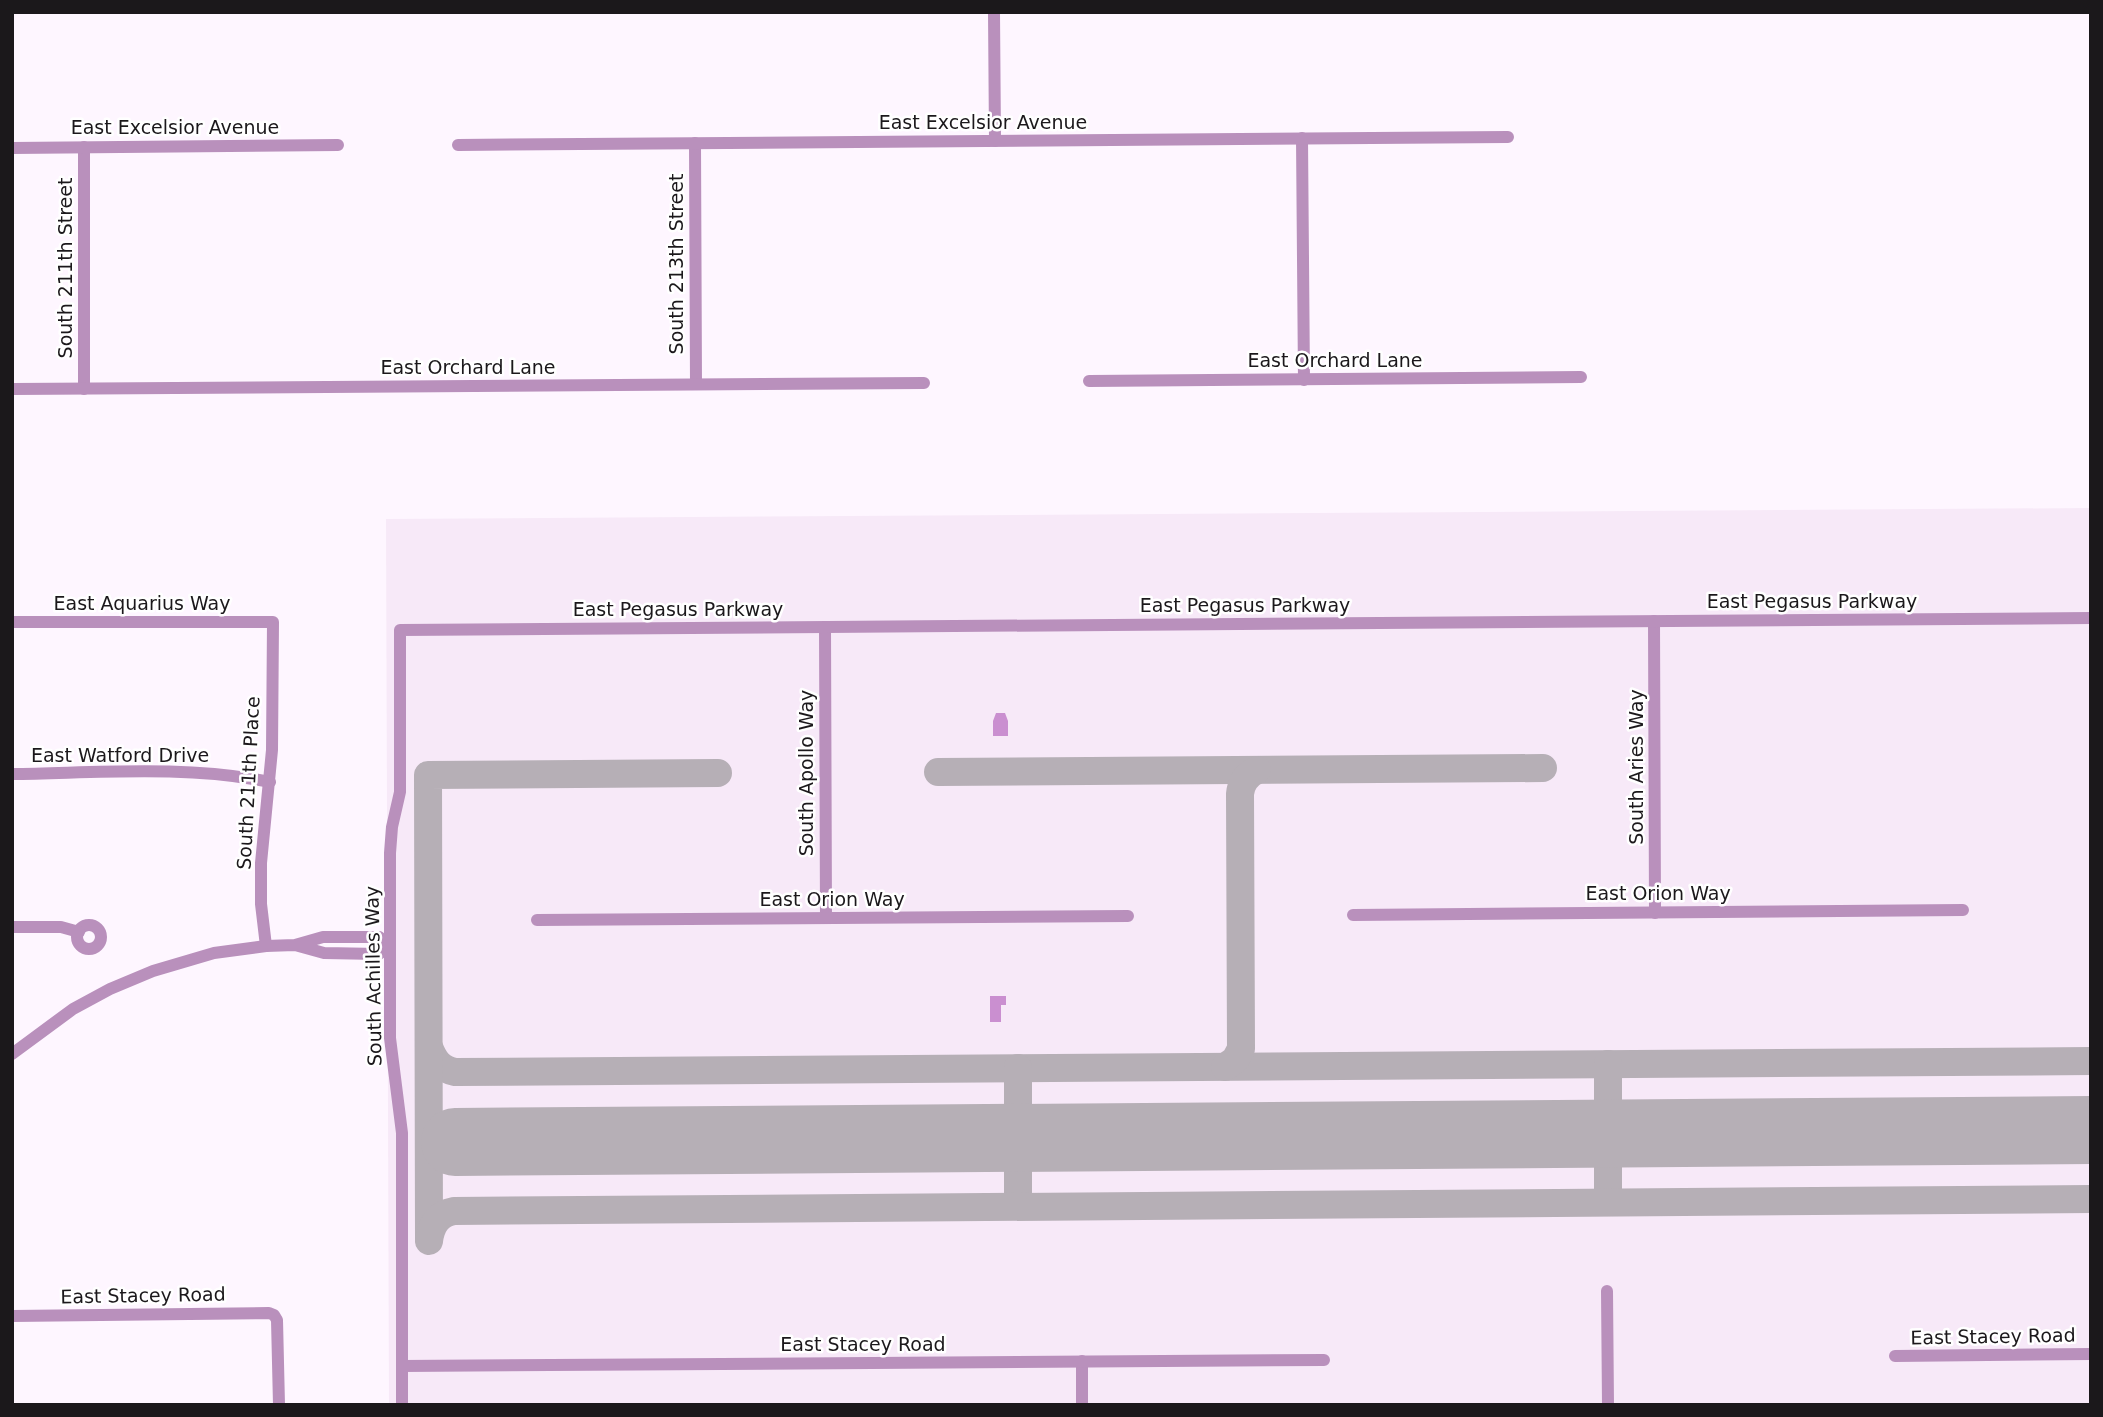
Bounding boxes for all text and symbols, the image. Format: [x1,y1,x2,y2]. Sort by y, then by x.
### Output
street label: East Excelsior Avenue [879,111,1087,133]
street label: East Excelsior Avenue [71,116,279,138]
street label: South 213th Street [665,174,687,354]
street label: South 211th Street [54,178,76,358]
street label: East Orchard Lane [1247,349,1423,371]
street label: East Orchard Lane [380,356,556,378]
street label: East Pegasus Parkway [1707,590,1917,612]
street label: East Aquarius Way [54,592,230,614]
street label: East Pegasus Parkway [1140,594,1350,616]
street label: East Pegasus Parkway [573,598,783,620]
street label: South Aries Way [1625,689,1647,845]
street label: South Apollo Way [795,690,817,856]
street label: South 211th Place [232,696,264,870]
street label: East Watford Drive [31,744,209,766]
street label: East Orion Way [1585,882,1731,904]
street label: South Achilles Way [360,886,386,1066]
street label: East Orion Way [759,888,905,910]
street label: East Stacey Road [60,1283,226,1307]
street label: East Stacey Road [1910,1324,2076,1348]
street label: East Stacey Road [780,1333,946,1355]

